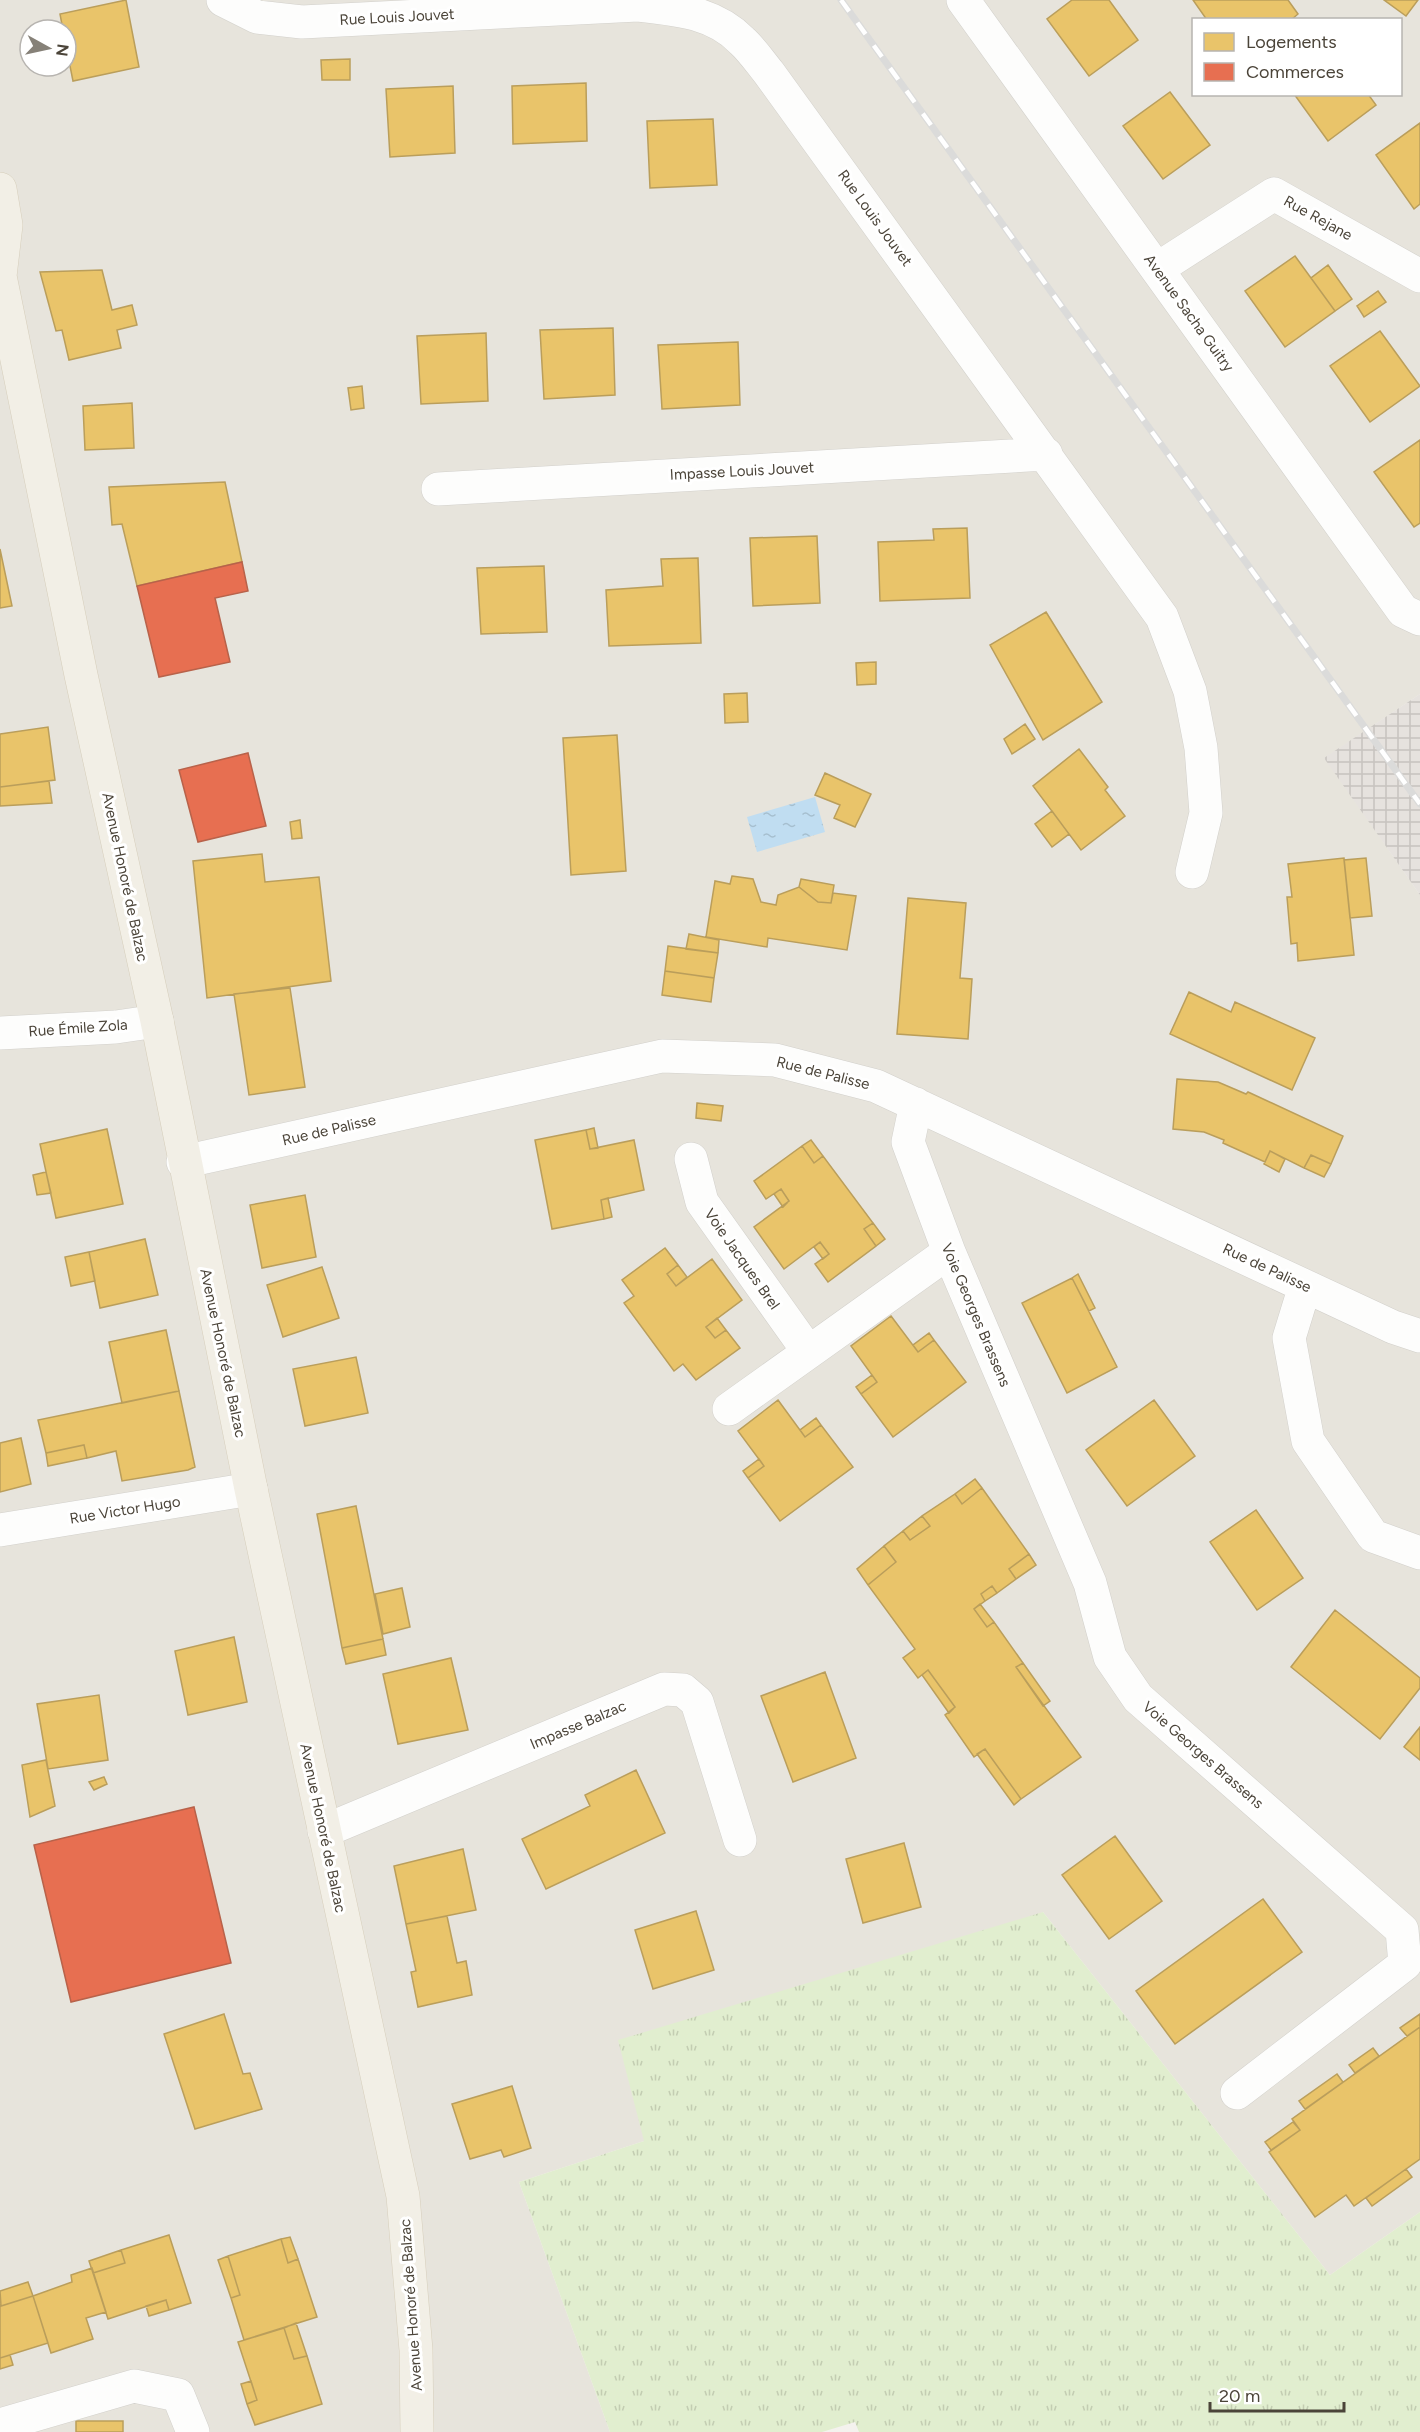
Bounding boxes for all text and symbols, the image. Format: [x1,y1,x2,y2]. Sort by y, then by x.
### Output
street label: Rue Louis Jouvet [339,5,455,29]
north arrow [18,18,78,78]
legend [1192,18,1402,96]
text: Logements [1246,31,1337,53]
text: N [52,43,73,57]
text: Commerces [1246,61,1344,83]
street label: Rue Louis Jouvet [834,166,916,270]
street label: Rue Rejane [1281,192,1355,244]
street label: Avenue Sacha Guitry [1140,251,1238,375]
street label: Impasse Louis Jouvet [669,458,815,484]
street label: Avenue Honoré de Balzac [98,791,152,963]
street label: Rue Émile Zola [28,1016,128,1040]
street label: Rue de Palisse [774,1053,872,1093]
street label: Rue de Palisse [280,1110,378,1150]
street label: Voie Jacques Brel [700,1205,784,1313]
street label: Voie Georges Brassens [938,1240,1014,1390]
street label: Rue de Palisse [1220,1240,1314,1296]
street label: Avenue Honoré de Balzac [196,1267,250,1439]
street label: Rue Victor Hugo [68,1492,182,1528]
street label: Impasse Balzac [527,1697,629,1753]
street label: Voie Georges Brassens [1139,1698,1267,1812]
street label: Avenue Honoré de Balzac [296,1742,350,1914]
street label: Avenue Honoré de Balzac [396,2218,426,2392]
scale bar [1210,2375,1344,2413]
text: 20 m [1219,2385,1260,2407]

